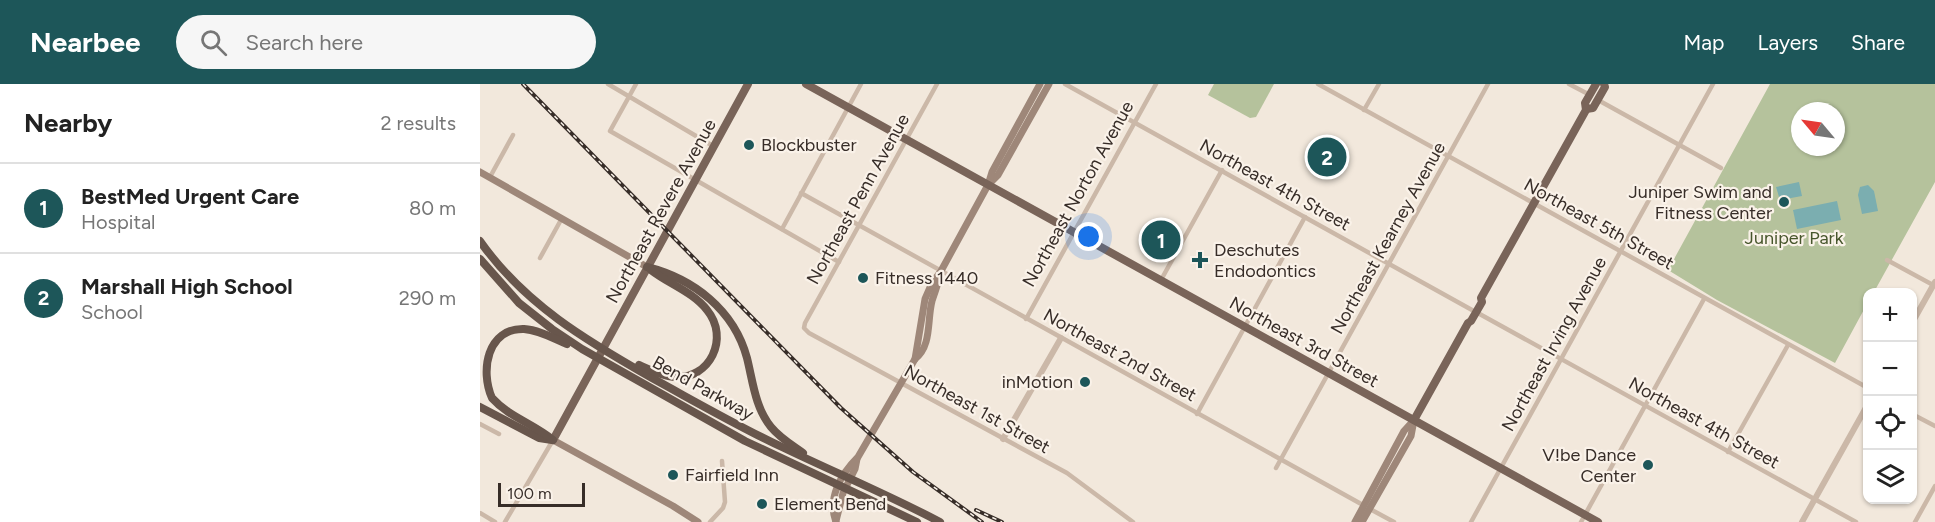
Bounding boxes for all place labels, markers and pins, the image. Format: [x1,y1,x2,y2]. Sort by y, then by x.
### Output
place label: Blockbuster [761,134,857,156]
pin: 2 [1308,134,1346,180]
marker: Blockbuster [742,138,756,152]
place label: Juniper Swim and Fitness Center [1629,181,1772,224]
marker: Juniper Swim and Fitness Center [1777,195,1791,209]
pin: 1 [1142,218,1180,262]
place label: Deschutes Endodontics [1214,239,1316,282]
marker: Deschutes Endodontics [1191,251,1209,269]
place label: Fitness 1440 [875,267,978,289]
marker: Fitness 1440 [856,271,870,285]
place label: inMotion [1002,371,1073,393]
marker: inMotion [1078,375,1092,389]
place label: V!be Dance Center [1542,444,1636,487]
marker: V!be Dance Center [1641,458,1655,472]
place label: Fairfield Inn [685,464,779,486]
marker: Fairfield Inn [666,468,680,482]
place label: Element Bend [774,493,886,515]
marker: Element Bend [755,497,769,511]

